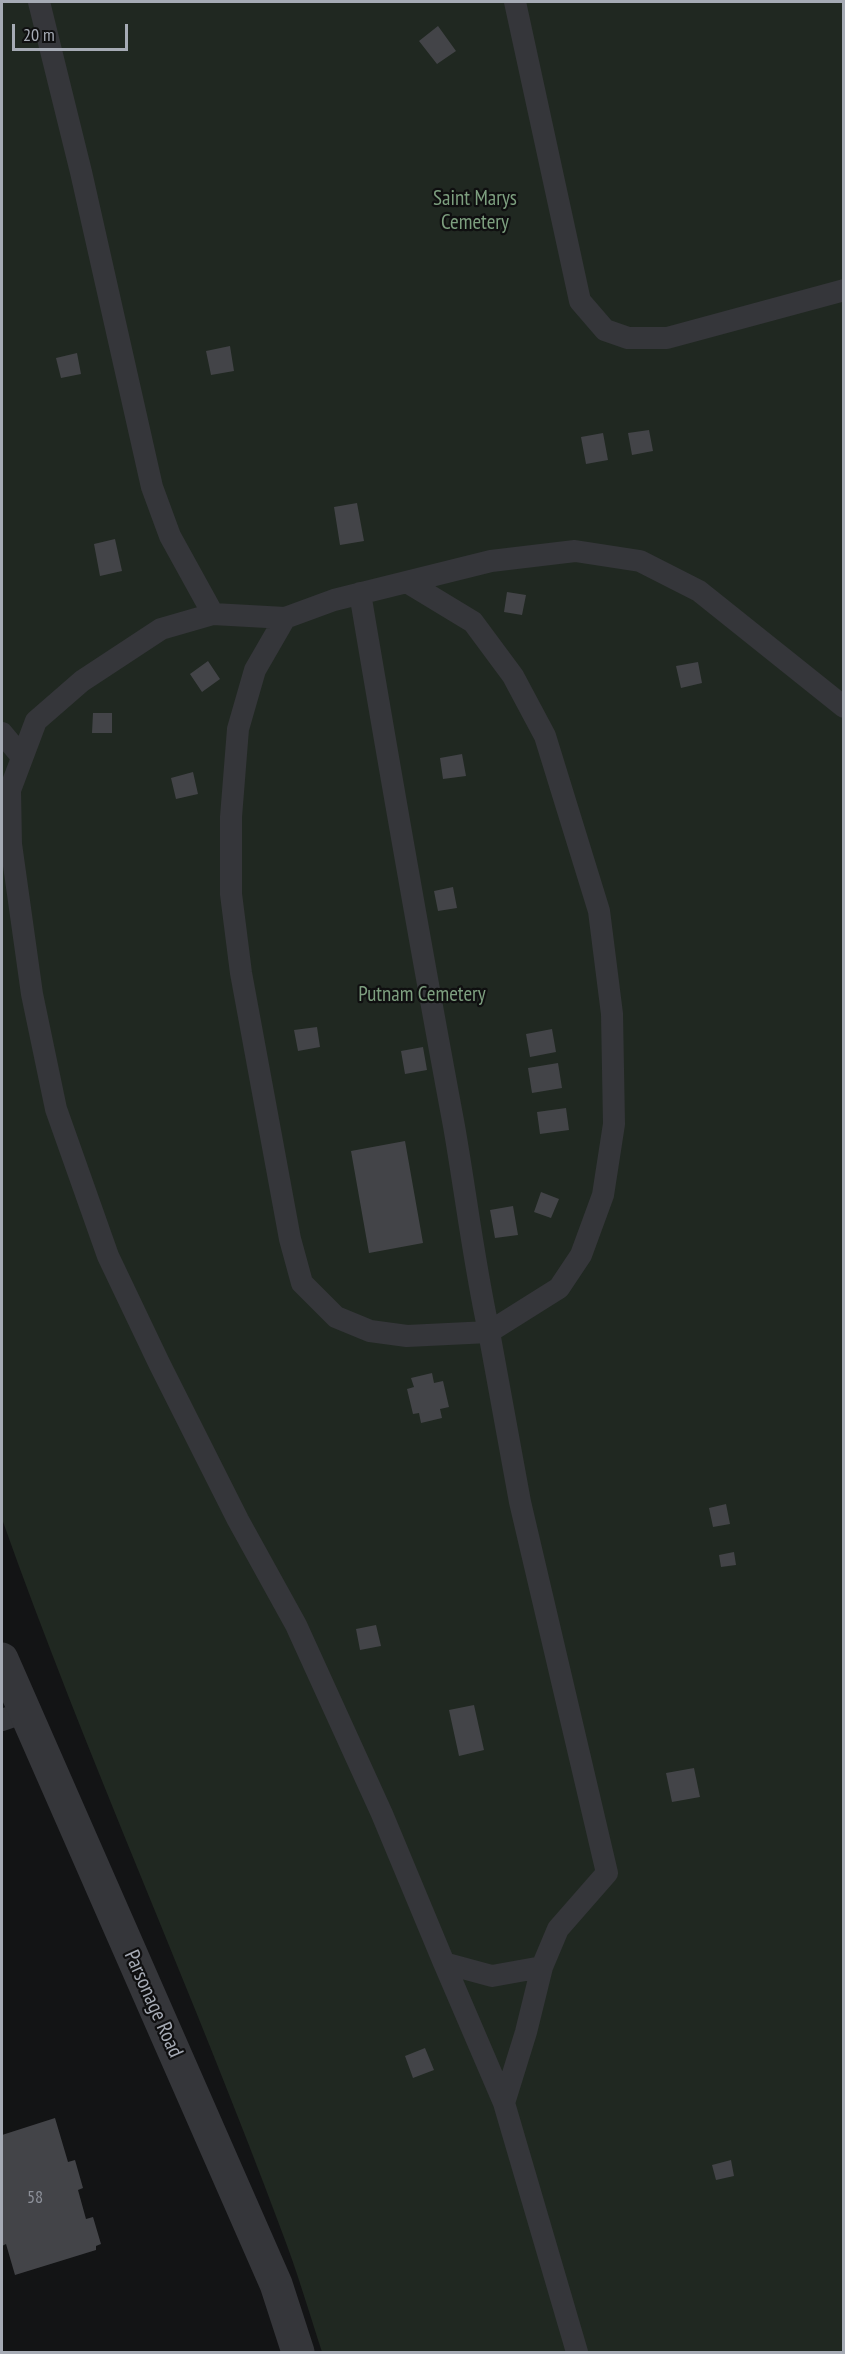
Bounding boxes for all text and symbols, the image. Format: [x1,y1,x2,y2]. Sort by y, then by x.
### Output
scale bar [15,12,130,50]
text: 20 m [23,23,55,46]
park label: Saint Marys Cemetery [433,186,517,236]
park label: Putnam Cemetery [358,982,486,1008]
street label: Parsonage Road [118,1946,188,2062]
house number: 58 [27,2187,43,2209]

